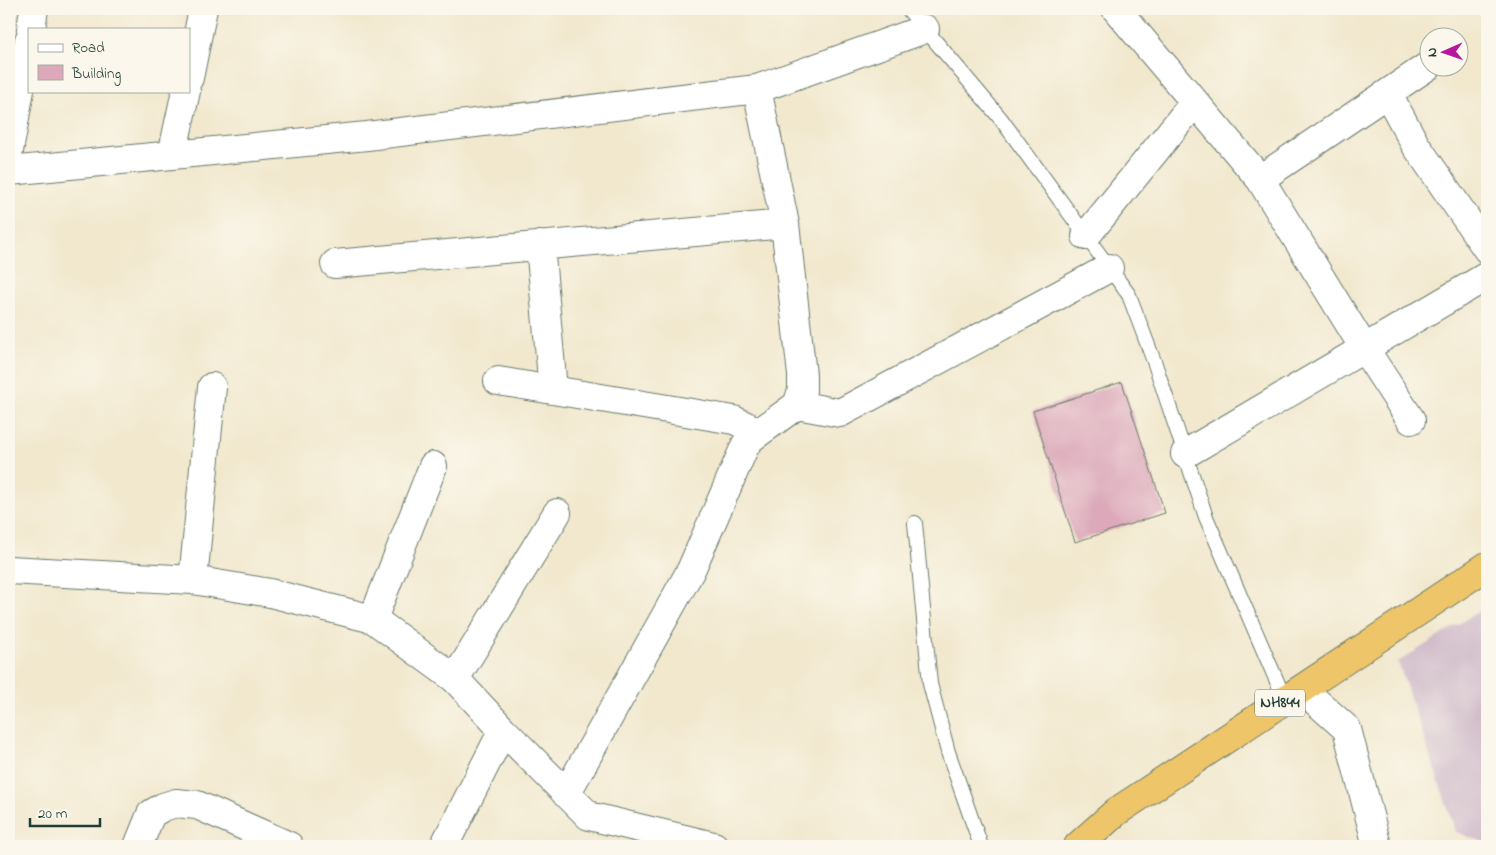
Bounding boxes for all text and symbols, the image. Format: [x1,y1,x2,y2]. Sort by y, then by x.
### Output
legend [28,28,190,92]
north arrow [1418,28,1468,78]
text: Road [72,37,105,59]
text: N [1422,47,1443,57]
text: Building [71,63,121,86]
road number: NH844 [1255,690,1305,716]
scale bar [30,795,100,827]
text: 20 m [38,803,68,825]

